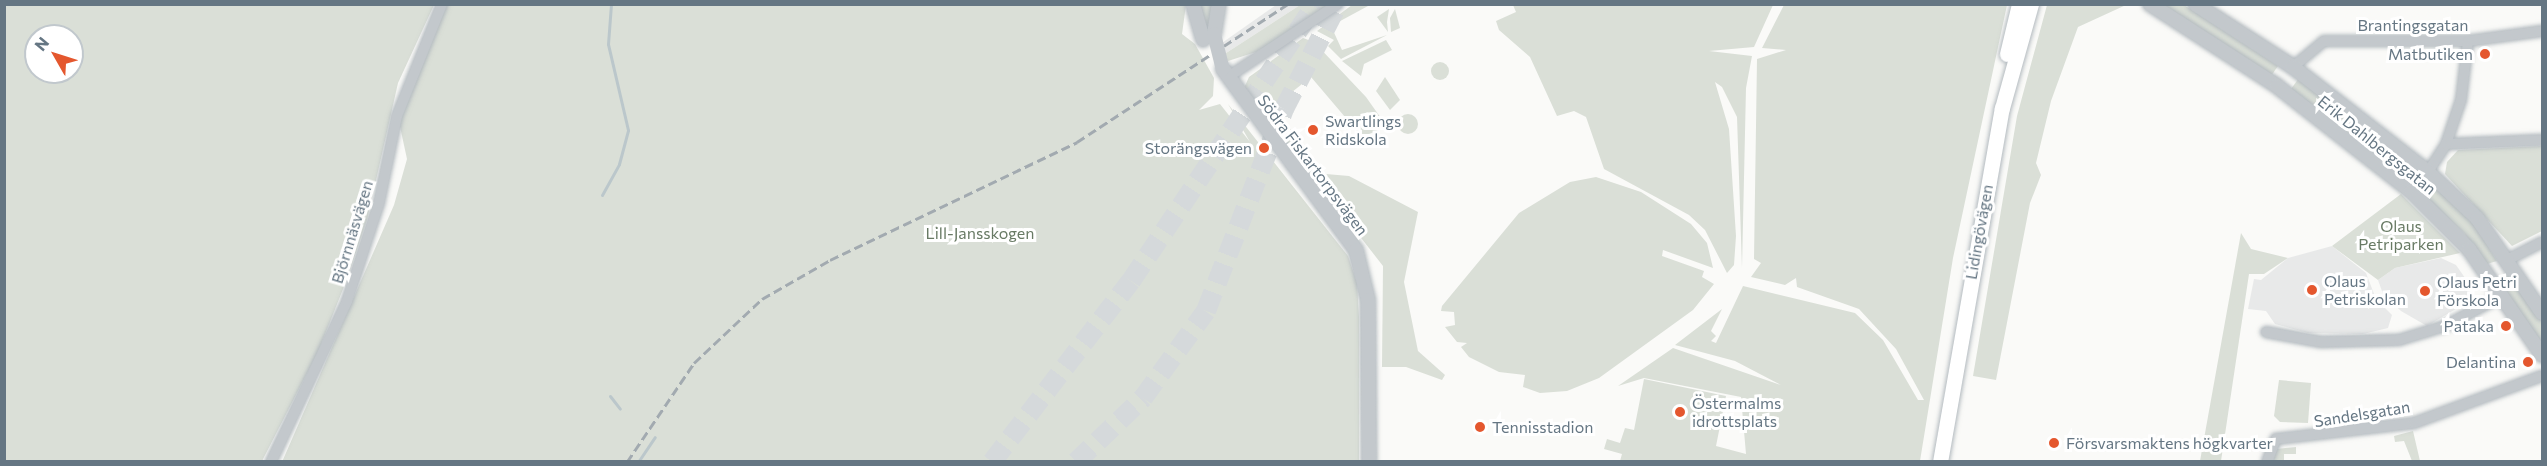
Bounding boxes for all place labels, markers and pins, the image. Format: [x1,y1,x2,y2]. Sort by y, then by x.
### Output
place label: Matbutiken [2388,44,2473,64]
marker: Matbutiken [2478,47,2492,61]
place label: Swartlings Ridskola [1325,111,1401,149]
marker: Swartlings Ridskola [1306,123,1320,137]
place label: Storängsvägen [1145,138,1252,158]
marker: Storängsvägen [1257,141,1271,155]
place label: Olaus Petriskolan [2324,271,2406,309]
place label: Olaus Petri Förskola [2437,272,2517,310]
marker: Olaus Petriskolan [2305,283,2319,297]
marker: Olaus Petri Förskola [2418,284,2432,298]
place label: Pataka [2444,316,2494,336]
marker: Pataka [2499,319,2513,333]
place label: Delantina [2446,352,2516,372]
marker: Delantina [2521,355,2535,369]
place label: Östermalms idrottsplats [1692,393,1781,431]
marker: Östermalms idrottsplats [1673,405,1687,419]
place label: Tennisstadion [1492,417,1593,437]
marker: Tennisstadion [1473,420,1487,434]
place label: Försvarsmaktens högkvarter [2066,433,2273,453]
marker: Försvarsmaktens högkvarter [2047,436,2061,450]

